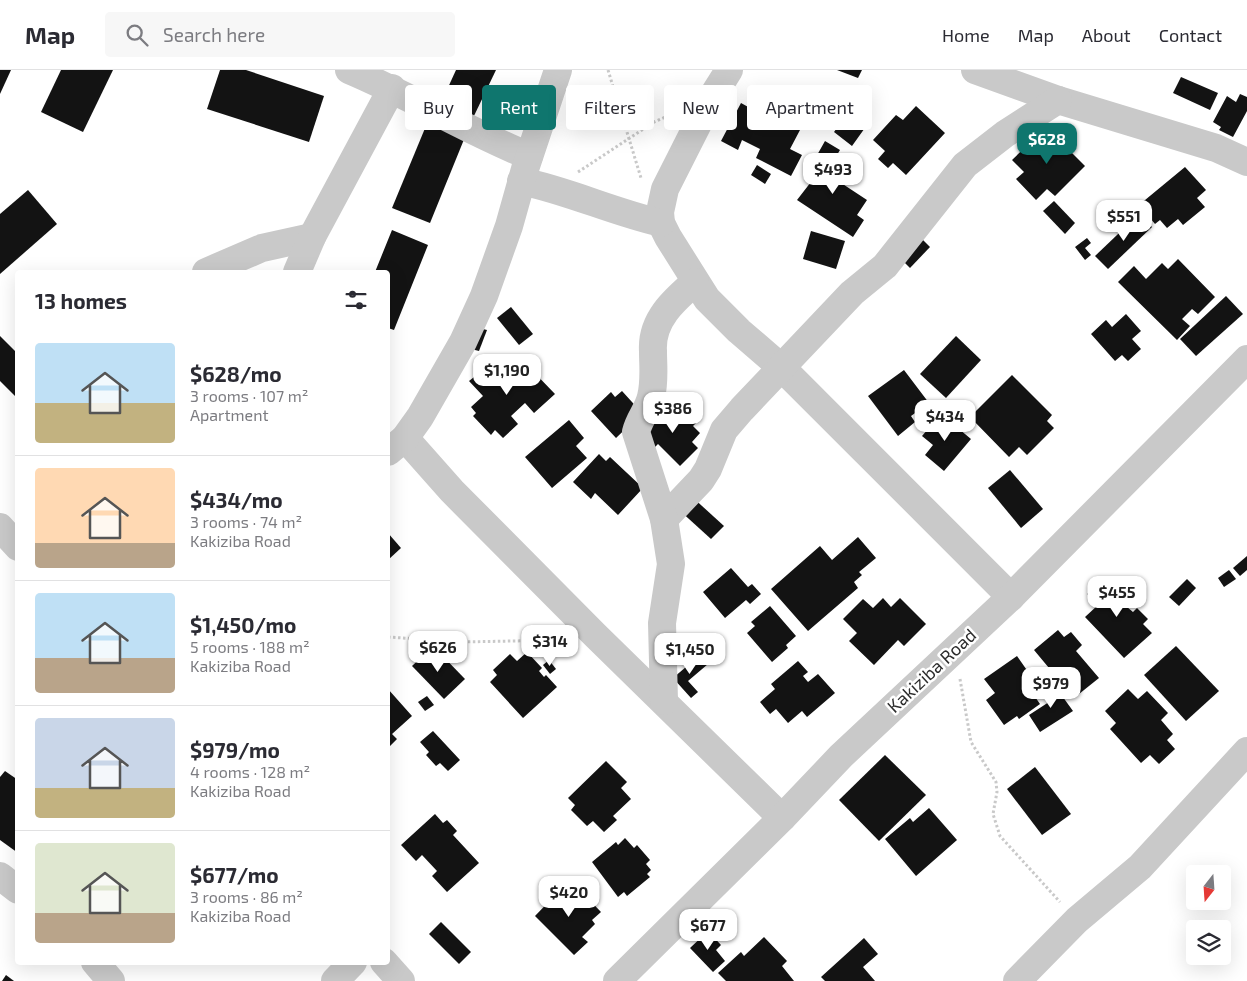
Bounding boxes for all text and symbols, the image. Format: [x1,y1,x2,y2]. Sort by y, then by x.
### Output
search box [105,12,455,57]
text: Map [25,20,75,49]
icon: search [123,21,151,49]
text: Search here [163,23,265,46]
text: Home [942,24,990,46]
text: Map [1018,24,1054,46]
text: About [1082,24,1131,46]
text: Contact [1159,24,1222,46]
chip: Buy [405,85,472,130]
chip: Rent [482,85,556,130]
chip: Filters [566,85,654,130]
chip: New [664,85,737,130]
chip: Apartment [747,85,872,130]
pin: $628 [1017,122,1077,165]
text: $628 [1028,129,1066,148]
pin: $493 [803,152,863,195]
text: $493 [814,159,852,178]
pin: $551 [1094,200,1154,242]
text: $551 [1107,206,1141,225]
icon: filters [342,286,370,314]
text: 13 homes [35,288,127,313]
pin: $1,190 [466,354,548,396]
text: $1,190 [484,360,530,379]
text: $628/mo [190,361,282,386]
icon: home [75,363,135,423]
text: 3 rooms · 107 m² [190,386,308,405]
pin: $386 [643,392,703,434]
text: $386 [654,398,692,417]
pin: $434 [915,400,975,442]
text: Apartment [190,405,269,424]
text: $434 [926,406,964,425]
text: $434/mo [190,487,283,512]
icon: home [75,488,135,548]
text: 3 rooms · 74 m² [190,512,302,531]
text: Kakiziba Road [190,531,291,550]
pin: $455 [1087,576,1147,618]
text: $455 [1098,582,1136,601]
text: $1,450/mo [190,612,296,637]
icon: home [75,613,135,673]
pin: $314 [520,624,580,667]
street label: Kakiziba Road [882,624,980,717]
pin: $626 [408,630,468,673]
text: $314 [532,631,568,650]
pin: $1,450 [649,632,731,675]
text: 5 rooms · 188 m² [190,637,310,656]
text: $626 [419,637,457,656]
text: $1,450 [665,639,715,658]
text: Kakiziba Road [190,656,291,675]
pin: $979 [1021,666,1081,709]
text: $979 [1033,673,1069,692]
text: $979/mo [190,737,280,762]
icon: home [75,738,135,798]
text: 4 rooms · 128 m² [190,762,310,781]
text: Kakiziba Road [190,781,291,800]
text: $677/mo [190,862,279,887]
icon: home [75,863,135,923]
north arrow [1186,865,1231,910]
map controls [1186,865,1231,965]
pin: $420 [539,876,599,918]
text: $420 [550,882,588,901]
text: 3 rooms · 86 m² [190,887,303,906]
text: Kakiziba Road [190,906,291,925]
pin: $677 [678,908,738,951]
text: $677 [690,915,726,934]
button: layers [1186,920,1231,965]

